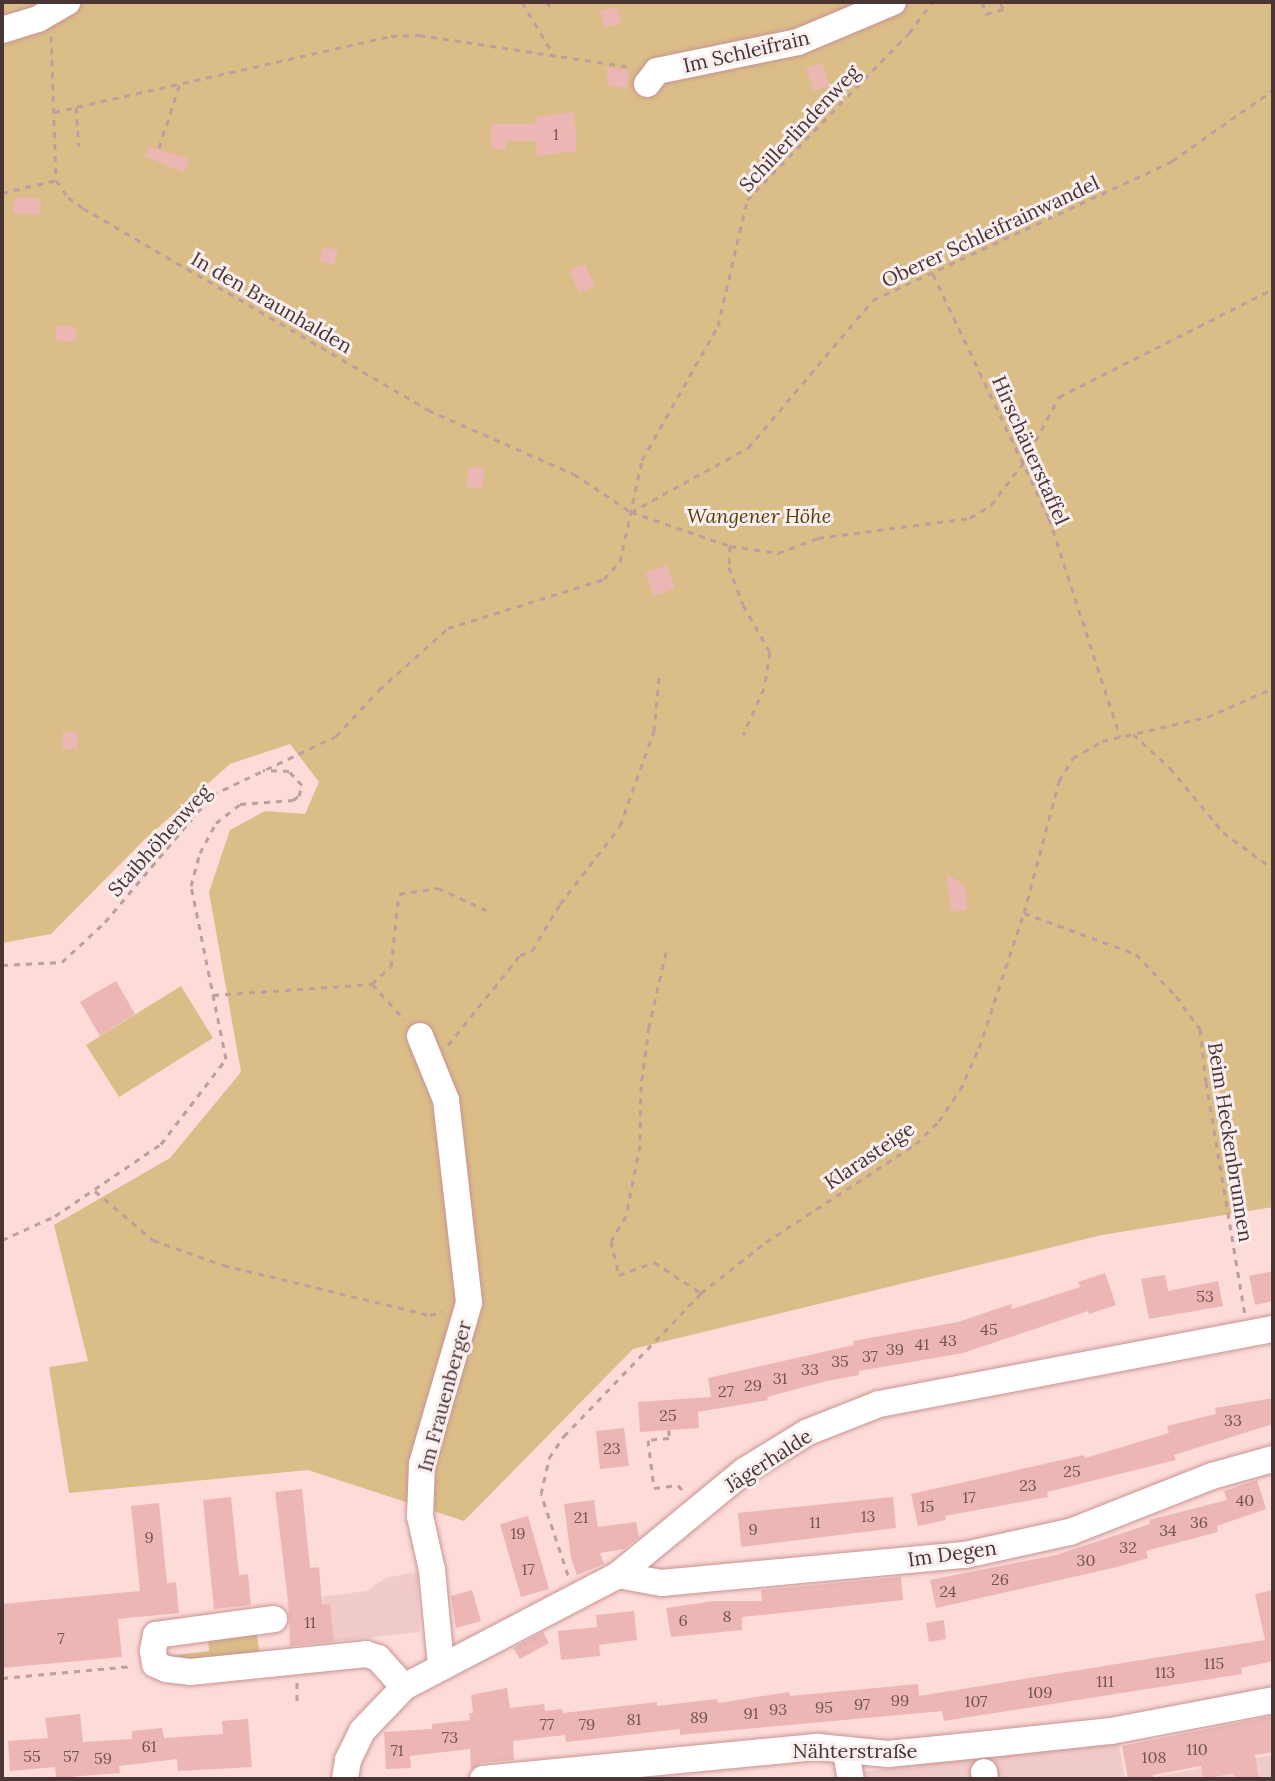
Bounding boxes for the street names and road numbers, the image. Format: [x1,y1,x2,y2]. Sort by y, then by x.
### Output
street label: Im Schleifrain [681,25,811,77]
street label: Schillerlindenweg [734,59,864,197]
street label: Oberer Schleifrainwandel [878,170,1102,292]
street label: In den Braunhalden [187,246,357,358]
street label: Hirschäuerstaffel [987,372,1075,528]
street label: Staibhöhenweg [102,779,216,901]
street label: Beim Heckenbrunnen [1203,1041,1259,1243]
street label: Klarasteige [819,1116,919,1194]
street label: Im Frauenberger [412,1318,476,1474]
street label: Jägerhalde [720,1423,816,1497]
street label: Im Degen [906,1535,998,1571]
street label: Nähterstraße [793,1738,917,1762]

